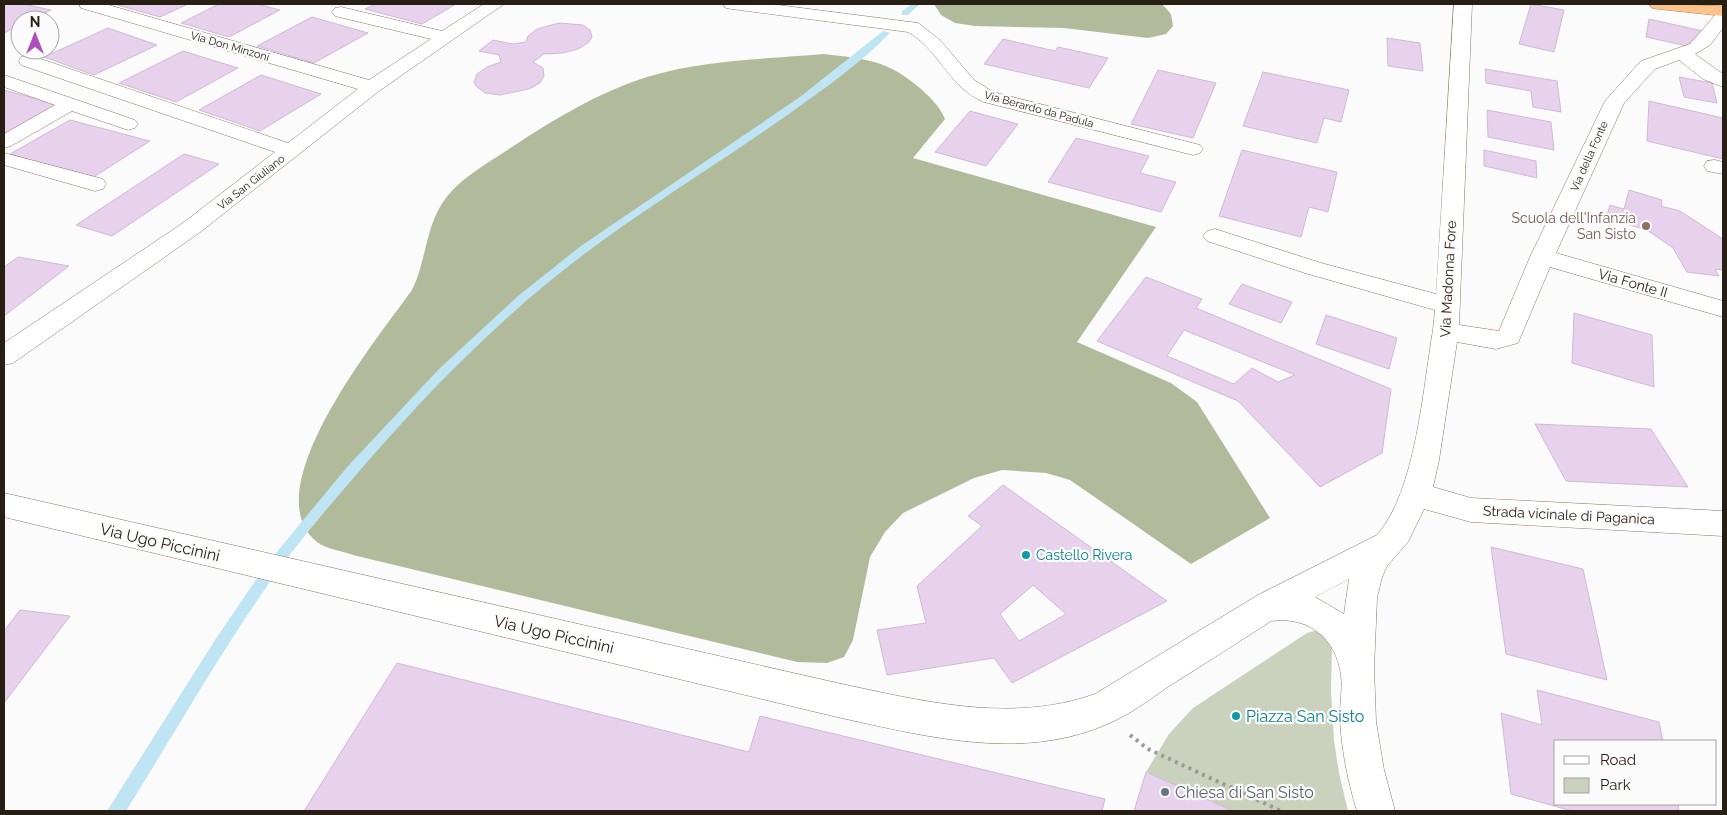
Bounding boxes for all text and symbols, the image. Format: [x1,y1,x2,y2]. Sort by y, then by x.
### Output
north arrow [10,10,60,60]
text: N [30,14,40,30]
street label: Via Don Minzoni [189,29,271,64]
street label: Via Berardo da Padula [983,89,1095,130]
street label: Via della Fonte [1568,118,1611,193]
street label: Via San Giuliano [215,152,288,213]
place label: Scuola dell'Infanzia San Sisto [1512,210,1636,242]
street label: Via Madonna Fore [1437,220,1459,338]
marker: Scuola dell'Infanzia San Sisto [1640,220,1652,232]
street label: Via Fonte II [1597,265,1669,301]
street label: Strada vicinale di Paganica [1483,503,1655,527]
street label: Via Ugo Piccinini [98,519,222,566]
place label: Castello Rivera [1036,547,1132,563]
marker: Castello Rivera [1020,549,1032,561]
street label: Via Ugo Piccinini [492,611,616,658]
place label: Piazza San Sisto [1246,707,1364,726]
marker: Piazza San Sisto [1230,710,1242,722]
legend [1554,740,1717,805]
text: Road [1600,751,1636,769]
text: Park [1600,776,1631,794]
place label: Chiesa di San Sisto [1175,783,1314,802]
marker: Chiesa di San Sisto [1159,786,1171,798]

